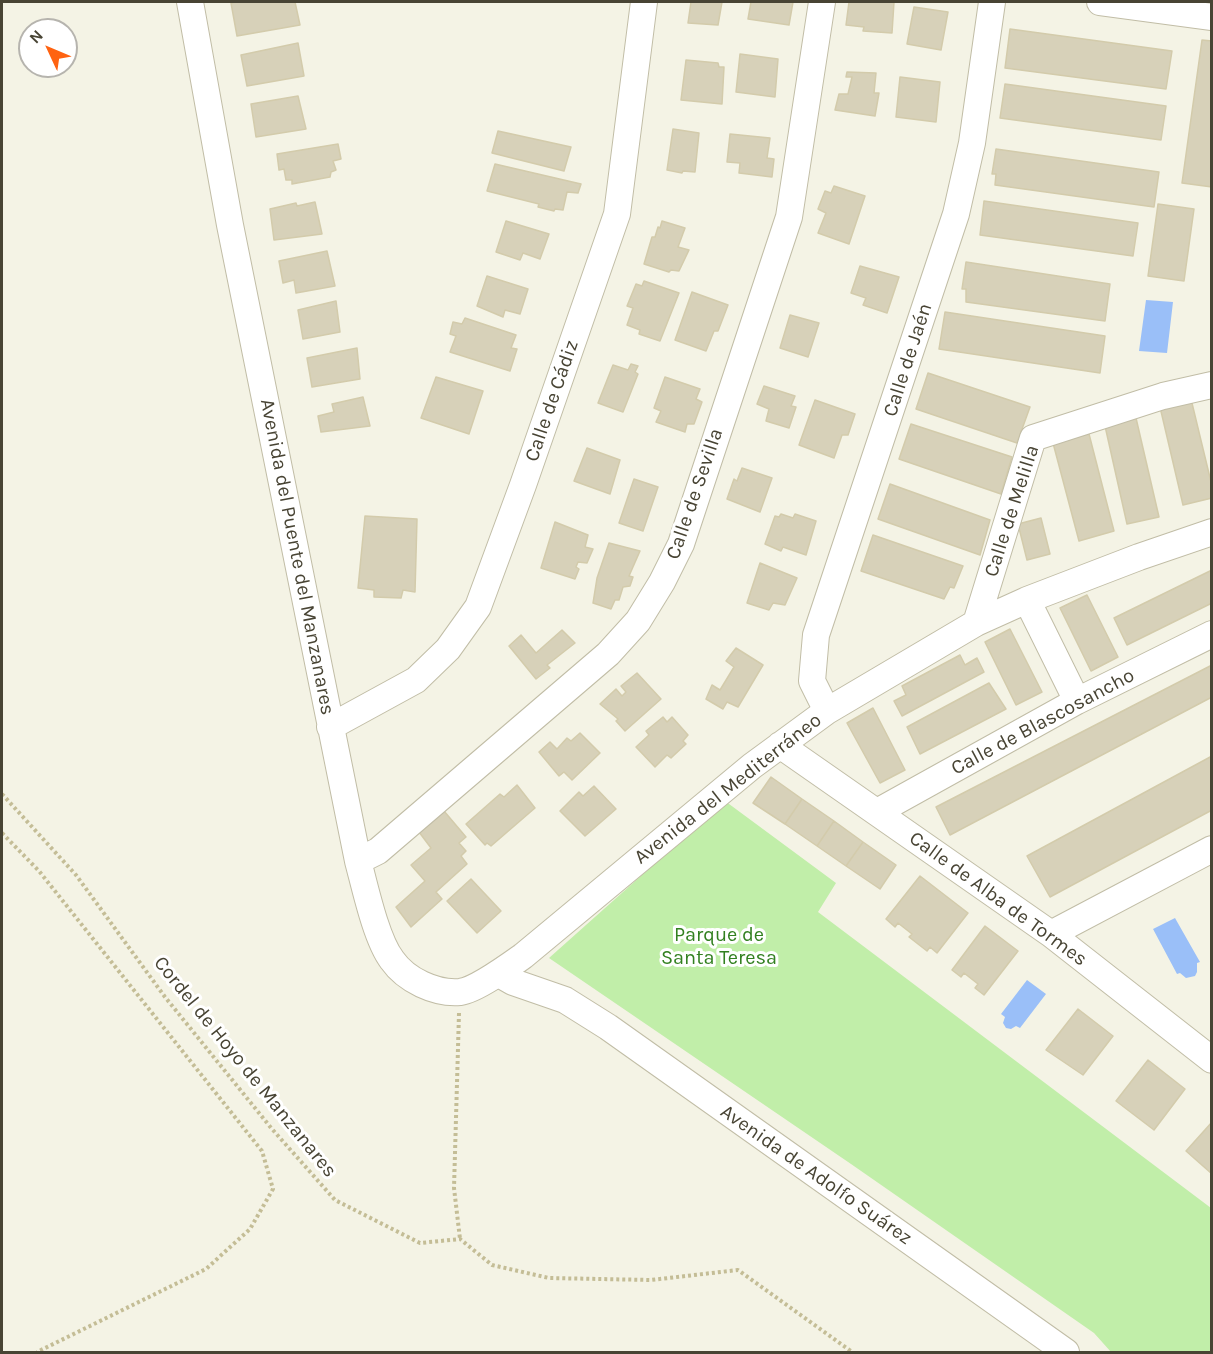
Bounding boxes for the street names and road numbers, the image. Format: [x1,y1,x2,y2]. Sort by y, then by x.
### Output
street label: Calle de Jaén [878,300,938,420]
street label: Calle de Cádiz [520,337,584,465]
street label: Avenida del Puente del Manzanares [255,397,339,717]
street label: Calle de Sevilla [661,425,729,563]
street label: Calle de Melilla [979,442,1045,580]
street label: Calle de Blascosancho [947,664,1139,780]
street label: Avenida del Mediterráneo [630,708,826,870]
street label: Calle de Alba de Tormes [904,826,1092,972]
street label: Cordel de Hoyo de Manzanares [148,952,342,1182]
street label: Avenida de Adolfo Suárez [716,1100,916,1250]

